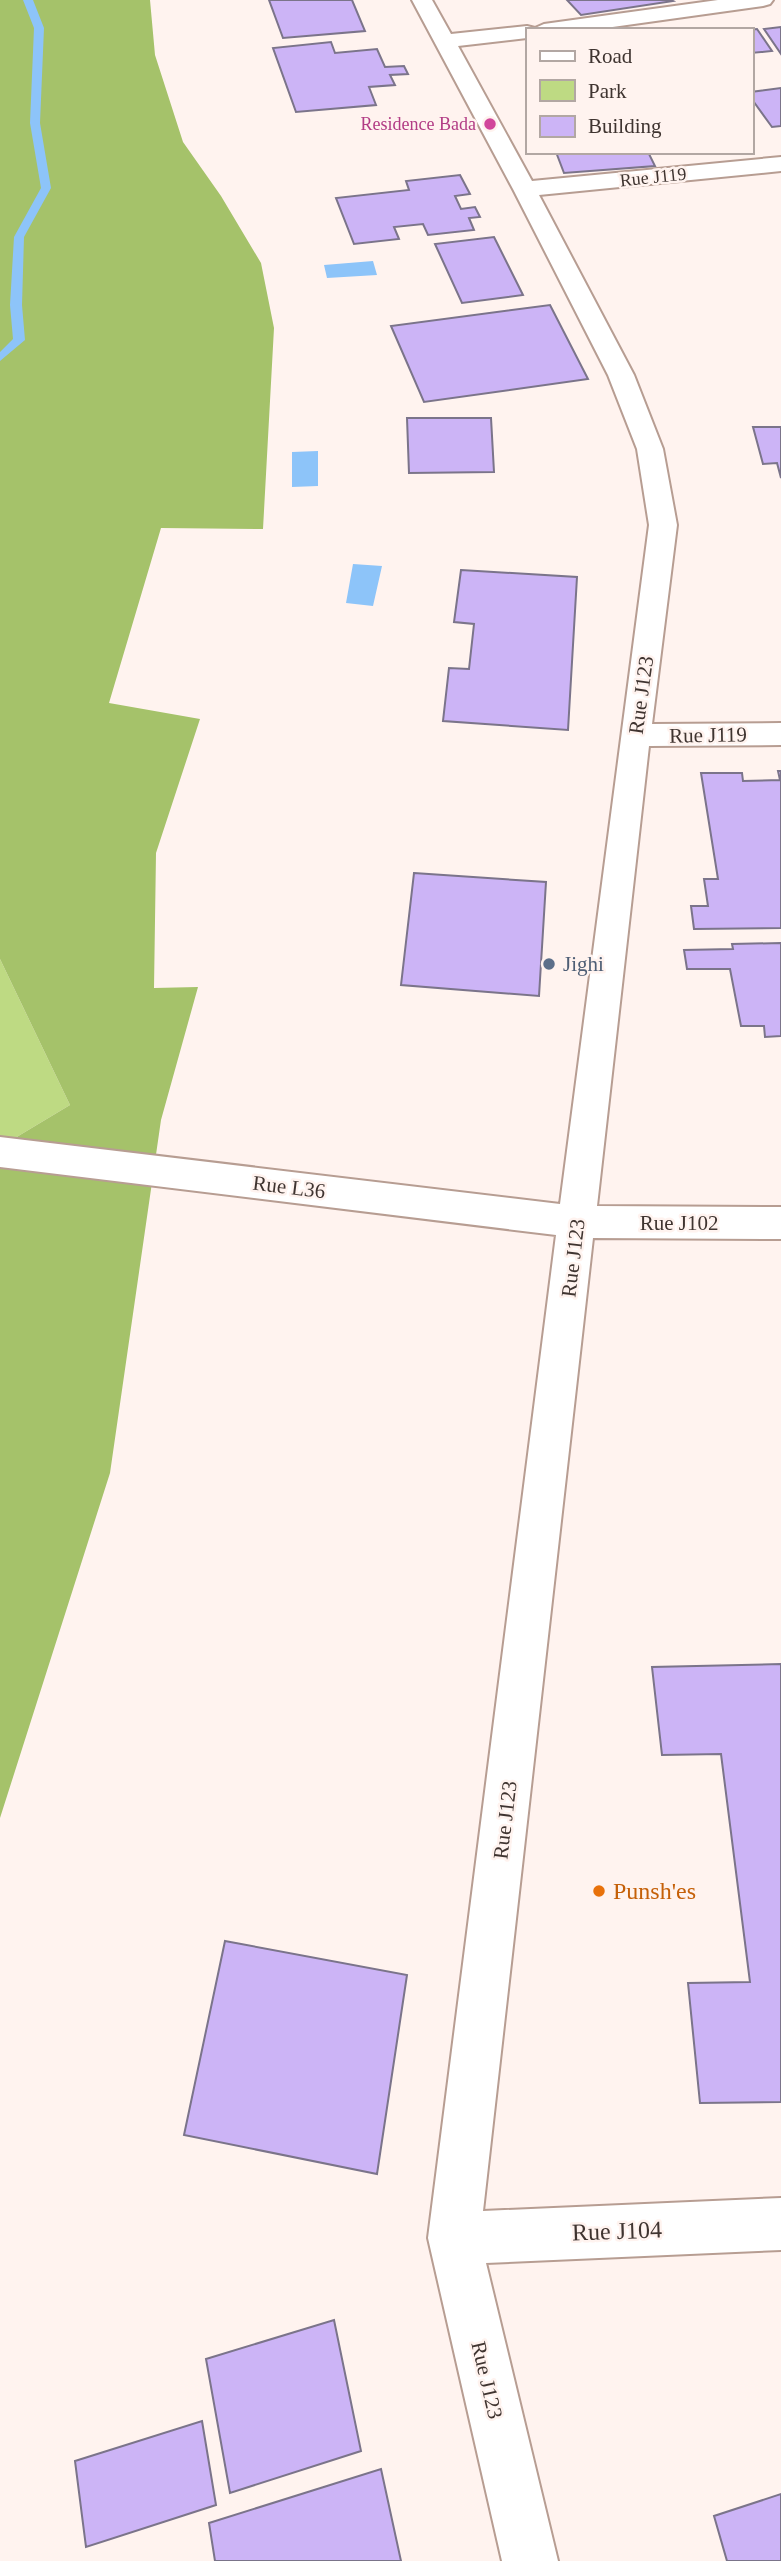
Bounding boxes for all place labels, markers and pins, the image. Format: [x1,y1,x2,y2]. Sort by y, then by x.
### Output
place label: Residence Bada [361,114,476,134]
marker: Residence Bada [482,116,498,132]
place label: Jighi [563,952,604,976]
marker: Jighi [541,956,557,972]
place label: Punsh'es [613,1878,696,1904]
marker: Punsh'es [591,1883,607,1899]

